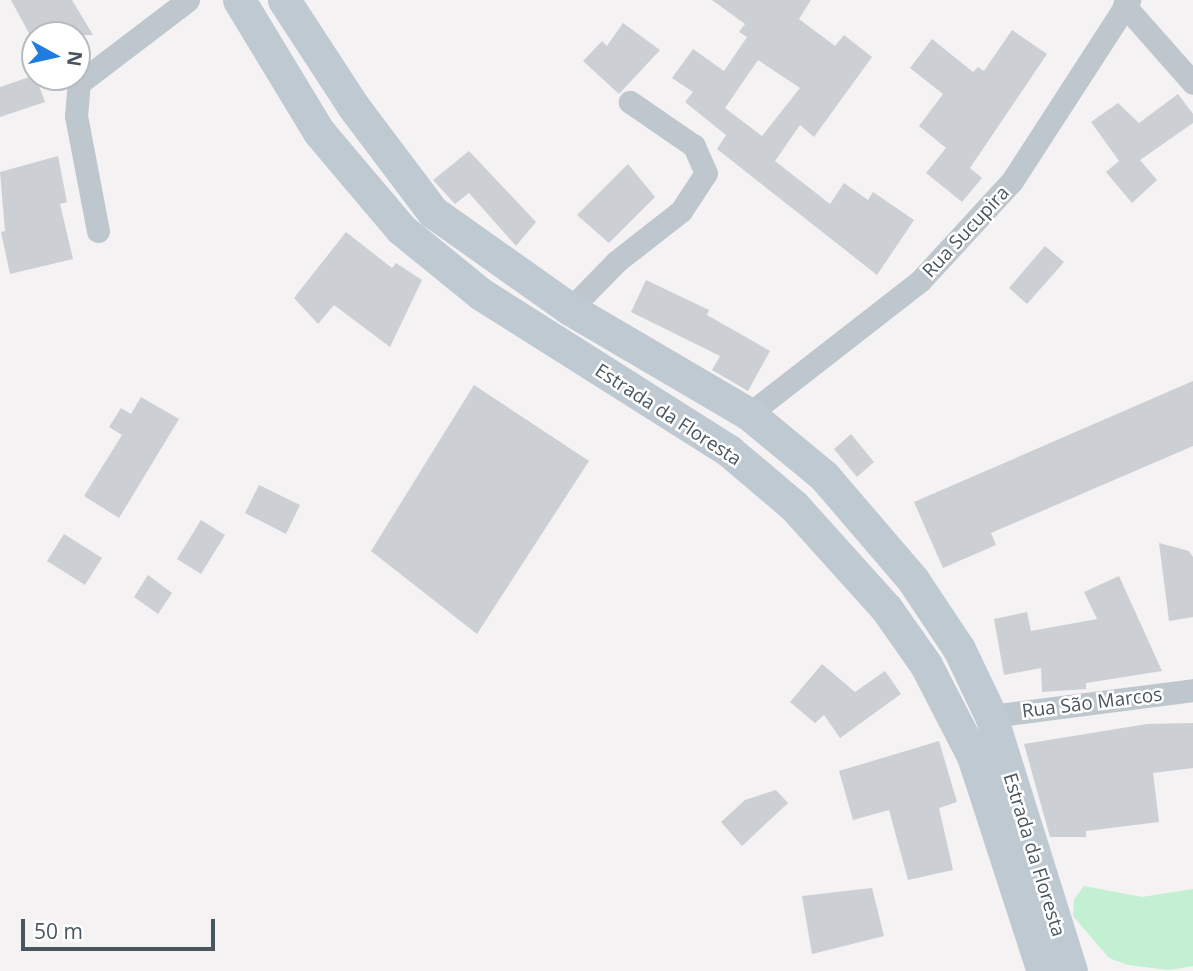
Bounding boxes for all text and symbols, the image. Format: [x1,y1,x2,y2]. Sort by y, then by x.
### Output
north arrow [21,21,91,91]
text: N [61,49,89,68]
street label: Rua Sucupira [918,182,1014,282]
street label: Estrada da Floresta [591,359,745,471]
street label: Rua São Marcos [1021,683,1163,723]
street label: Estrada da Floresta [998,770,1070,940]
scale bar [24,904,219,948]
text: 50 m [34,917,83,945]

